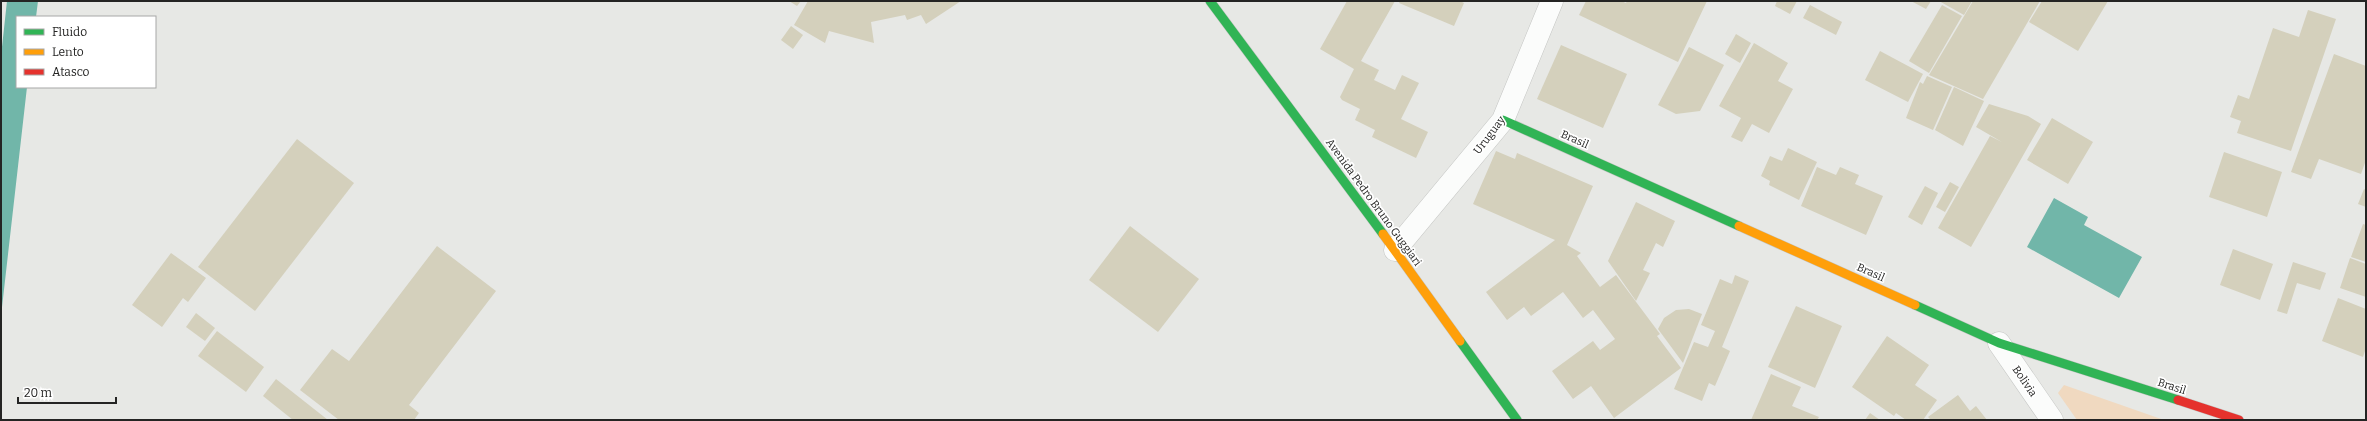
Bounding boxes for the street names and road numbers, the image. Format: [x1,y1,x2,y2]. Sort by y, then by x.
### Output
street label: Uruguay [1471,114,1508,157]
street label: Brasil [1559,128,1591,151]
street label: Avenida Pedro Bruno Guggiari [1323,136,1425,269]
street label: Brasil [1855,261,1887,284]
street label: Bolivia [2010,363,2040,399]
street label: Brasil [2156,376,2188,397]

